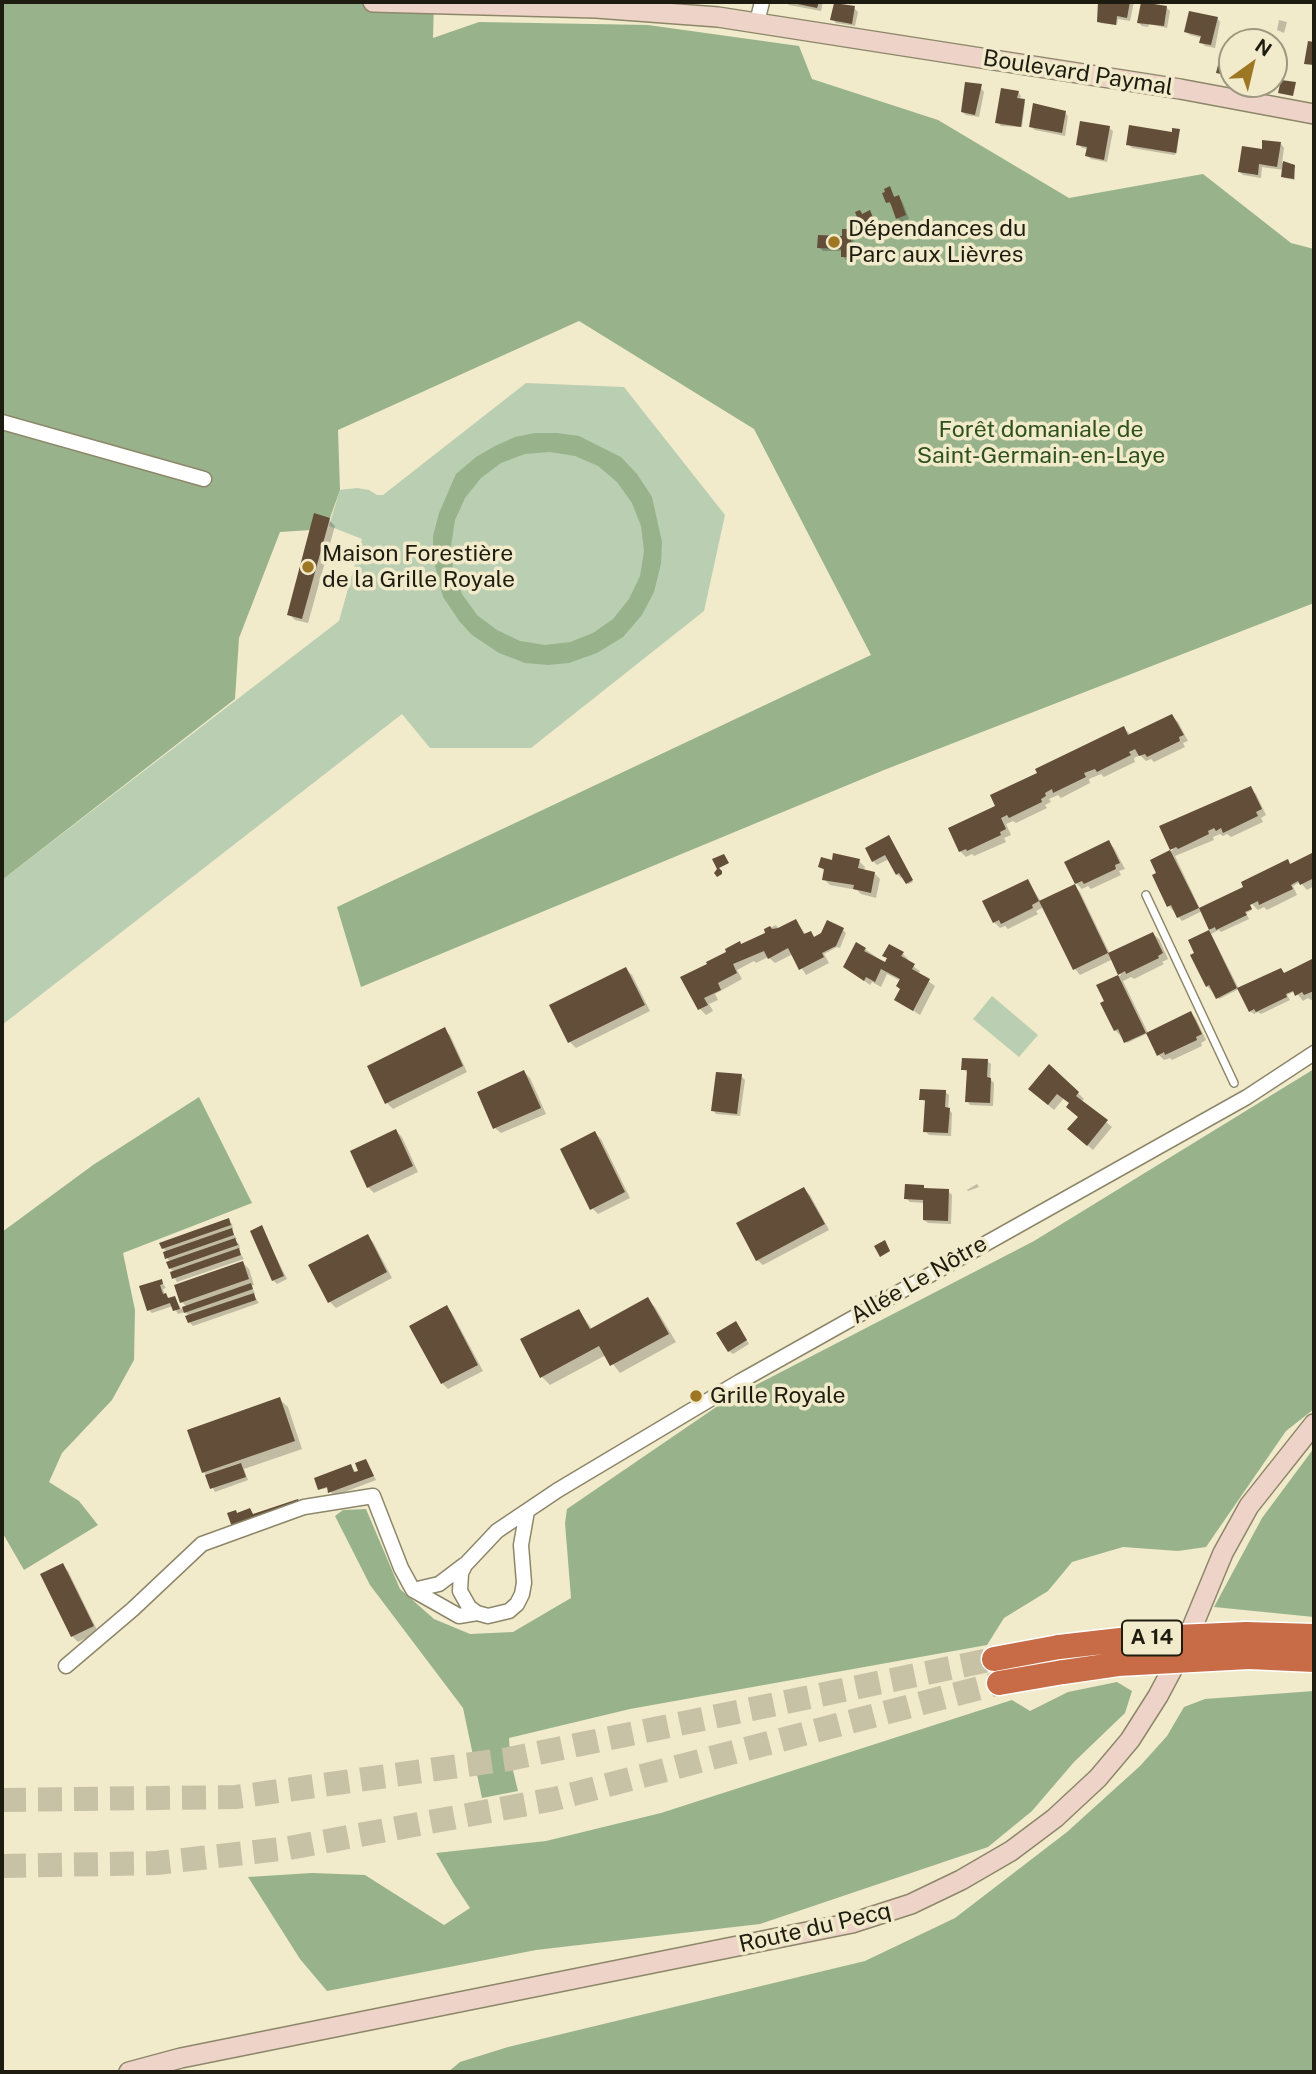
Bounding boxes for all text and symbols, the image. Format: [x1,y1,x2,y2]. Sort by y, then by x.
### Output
north arrow [1218,28,1288,98]
text: N [1251,34,1276,61]
street label: Boulevard Paymal [981,44,1175,102]
place label: Dépendances du Parc aux Lièvres [848,215,1026,269]
marker: Dépendances du Parc aux Lièvres [826,234,842,250]
park label: Forêt domaniale de Saint-Germain-en-Laye [917,416,1165,470]
place label: Maison Forestière de la Grille Royale [322,540,515,594]
marker: Maison Forestière de la Grille Royale [300,559,316,575]
street label: Allée Le Nôtre [846,1230,992,1330]
place label: Grille Royale [710,1382,846,1410]
marker: Grille Royale [688,1388,704,1404]
road number: A 14 [1122,1620,1182,1656]
street label: Route du Pecq [736,1897,894,1959]

